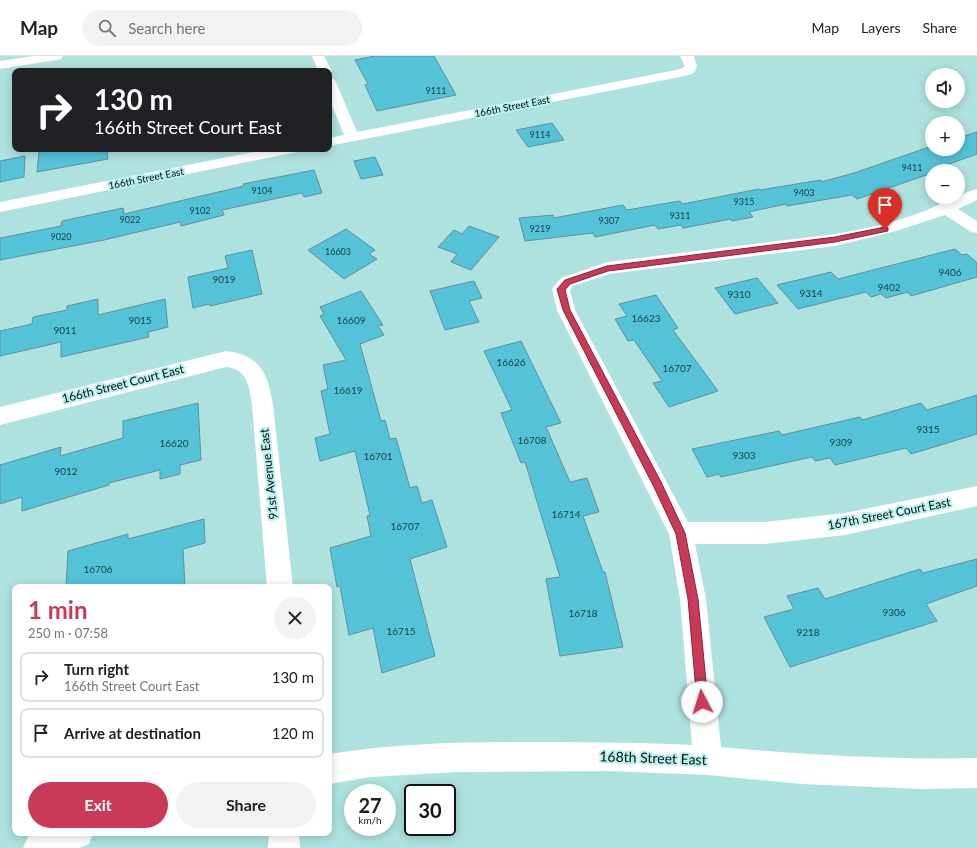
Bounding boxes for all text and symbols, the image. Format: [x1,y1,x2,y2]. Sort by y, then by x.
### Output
search box [82,10,362,46]
text: Map [20,16,58,39]
icon: search [96,17,118,39]
text: Search here [128,19,206,37]
text: Map [811,19,839,36]
text: Layers [861,19,901,36]
text: Share [923,19,957,36]
map controls [925,68,965,204]
button: sound [925,68,965,108]
text: 130 m [94,82,173,116]
icon: right [28,84,80,136]
house number: 9111 [426,85,446,96]
street label: 166th Street East [473,93,551,119]
text: 166th Street Court East [94,116,282,138]
button: + [925,116,965,156]
house number: 9114 [530,129,550,140]
house number: 9411 [902,162,922,173]
button: − [925,164,965,204]
street label: 166th Street East [107,165,185,191]
house number: 9104 [252,185,272,196]
house number: 9403 [794,187,814,198]
pin [868,188,902,229]
icon: arrive [874,194,896,216]
house number: 9315 [734,196,754,207]
house number: 9102 [190,205,210,216]
house number: 9311 [670,210,690,221]
house number: 9022 [120,214,140,225]
house number: 9307 [599,215,619,226]
house number: 9219 [530,223,550,234]
house number: 9020 [51,231,71,242]
house number: 16603 [325,246,351,257]
house number: 9406 [938,266,962,278]
house number: 9019 [212,273,236,285]
house number: 9402 [877,281,901,293]
house number: 9314 [799,287,823,299]
house number: 9310 [727,288,751,300]
house number: 16623 [631,312,661,324]
house number: 9015 [128,314,152,326]
house number: 16609 [336,314,366,326]
house number: 9011 [53,324,77,336]
house number: 16626 [496,356,526,368]
street label: 166th Street Court East [60,361,186,406]
house number: 16707 [662,362,692,374]
house number: 16619 [333,384,363,396]
house number: 9315 [916,423,940,435]
street label: 91st Avenue East [256,427,281,520]
house number: 16708 [517,434,547,446]
house number: 9309 [829,436,853,448]
house number: 16620 [159,437,189,449]
house number: 9303 [732,449,756,461]
house number: 16701 [363,450,393,462]
house number: 9012 [54,465,78,477]
street label: 167th Street Court East [826,494,952,533]
house number: 16714 [551,508,581,520]
house number: 16707 [390,520,420,532]
house number: 16706 [83,563,113,575]
text: 1 min [28,595,88,624]
button: close [274,597,316,639]
house number: 9306 [882,606,906,618]
house number: 16718 [568,607,598,619]
text: 250 m · 07:58 [28,625,108,641]
house number: 16715 [386,625,416,637]
house number: 9218 [796,626,820,638]
text: Turn right [64,660,129,678]
icon: right [30,666,52,688]
text: 130 m [272,668,314,686]
text: 166th Street Court East [64,678,200,694]
position arrow [681,681,723,723]
icon: arrive [30,722,52,744]
text: Arrive at destination [64,724,201,742]
text: 120 m [272,724,314,742]
street label: 168th Street East [599,747,707,768]
button: Exit [28,782,168,828]
button: Share [176,782,316,828]
speed limit sign: 30 [404,784,456,836]
text: 27 [358,793,382,817]
text: km/h [358,814,382,826]

